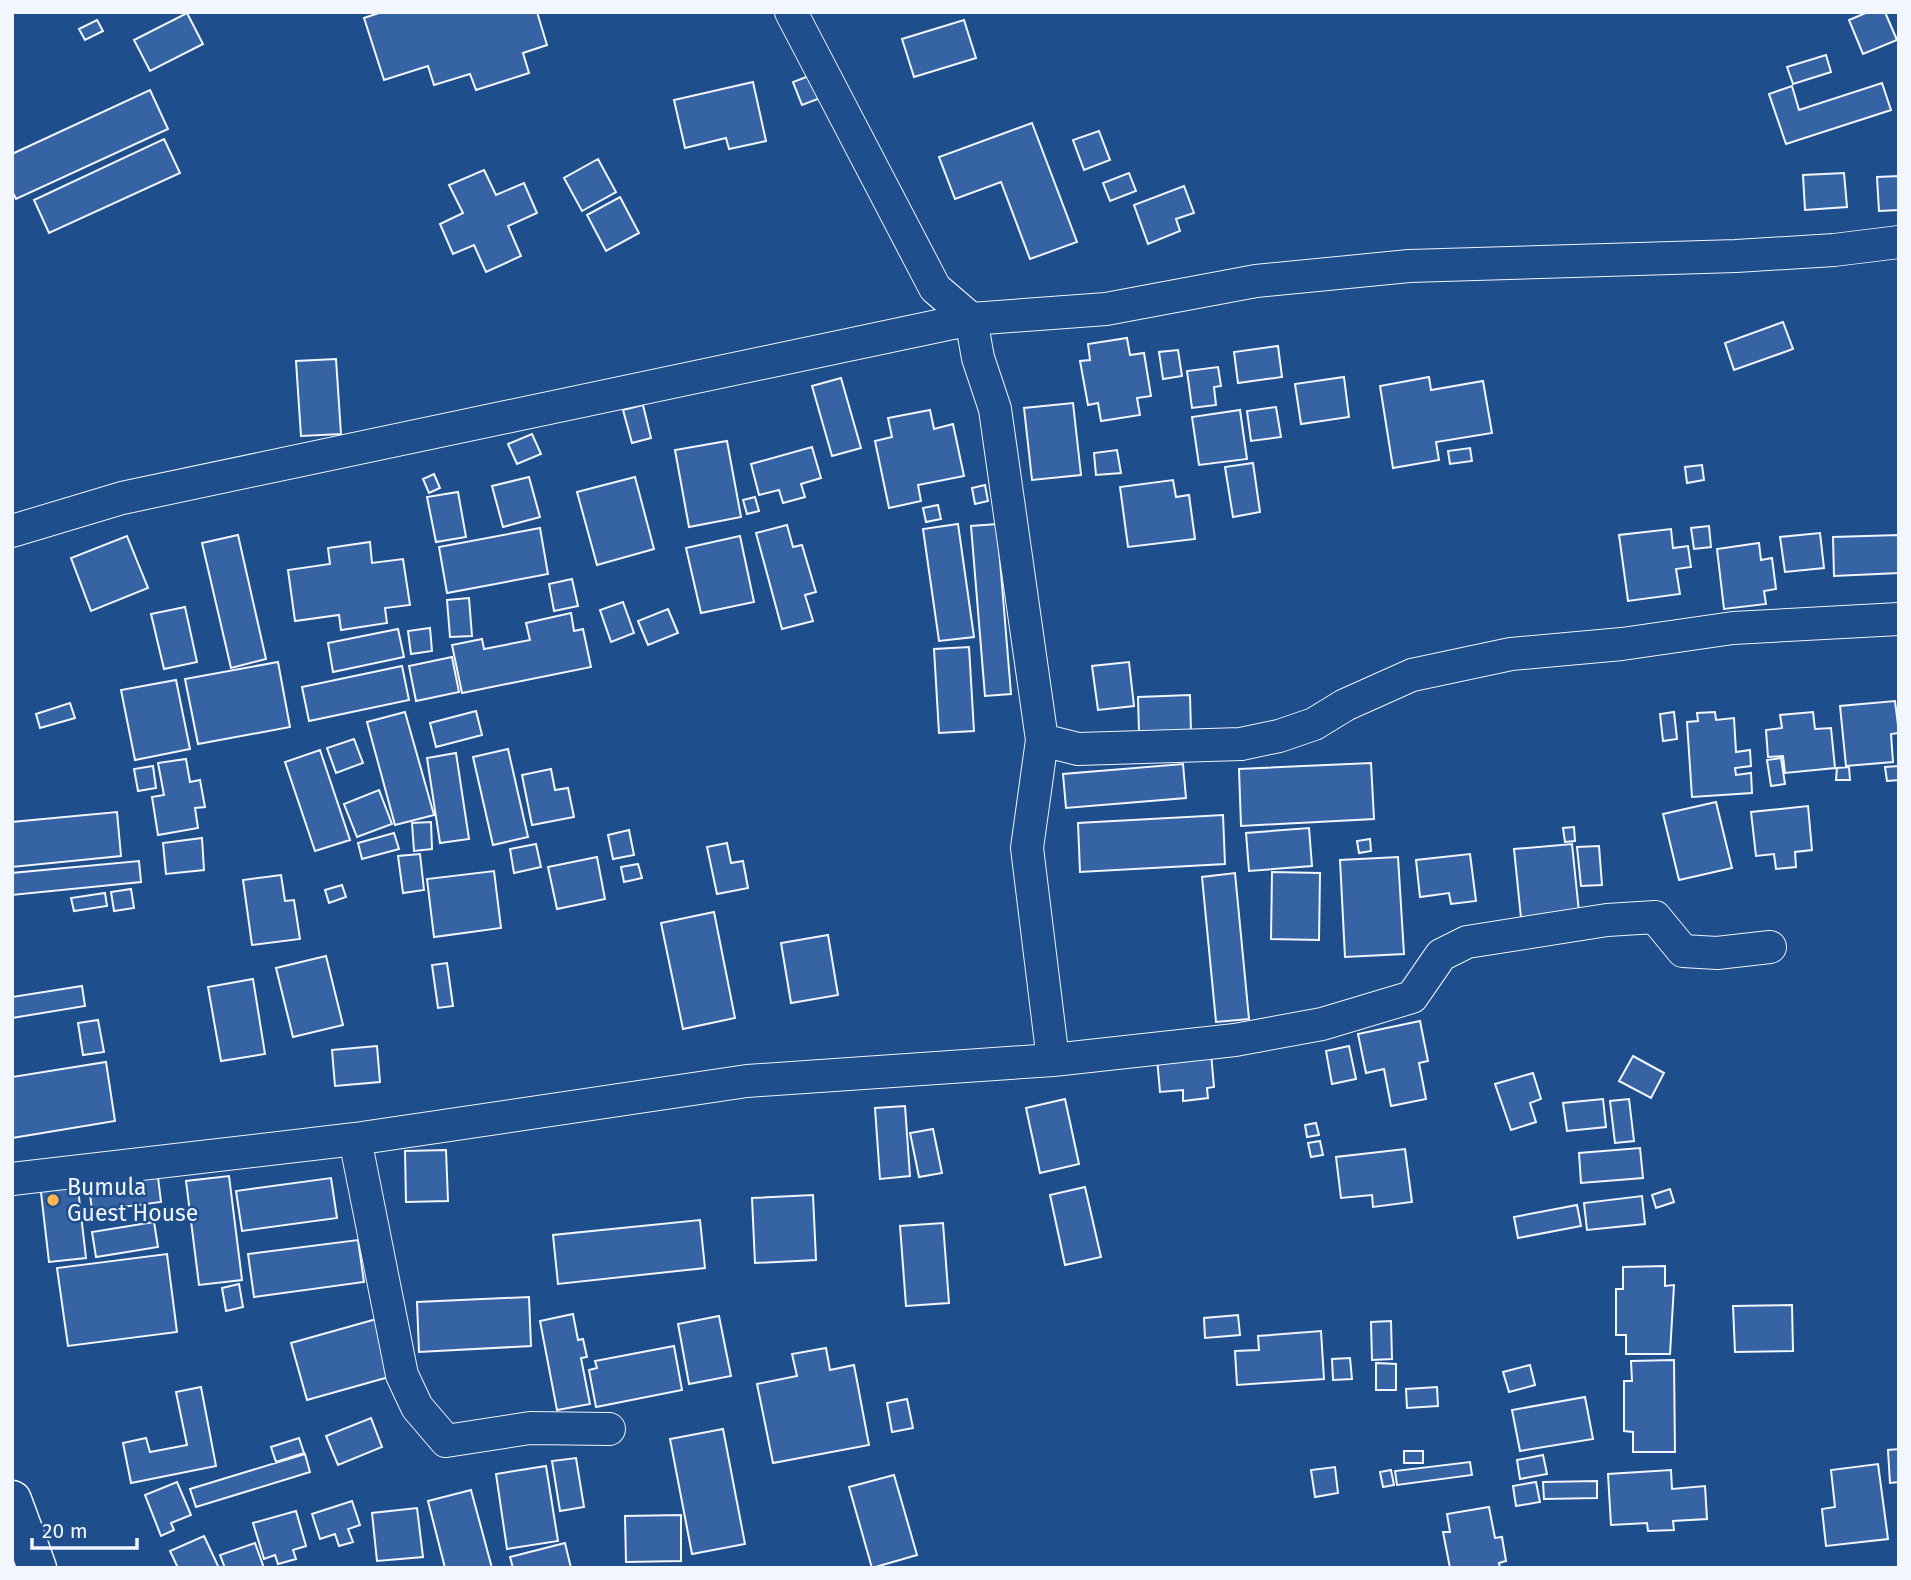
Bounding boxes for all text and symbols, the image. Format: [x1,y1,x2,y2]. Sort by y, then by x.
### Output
place label: Bumula Guest House [67,1173,198,1227]
marker: Bumula Guest House [45,1192,61,1208]
scale bar [32,1506,136,1550]
text: 20 m [42,1518,88,1544]

